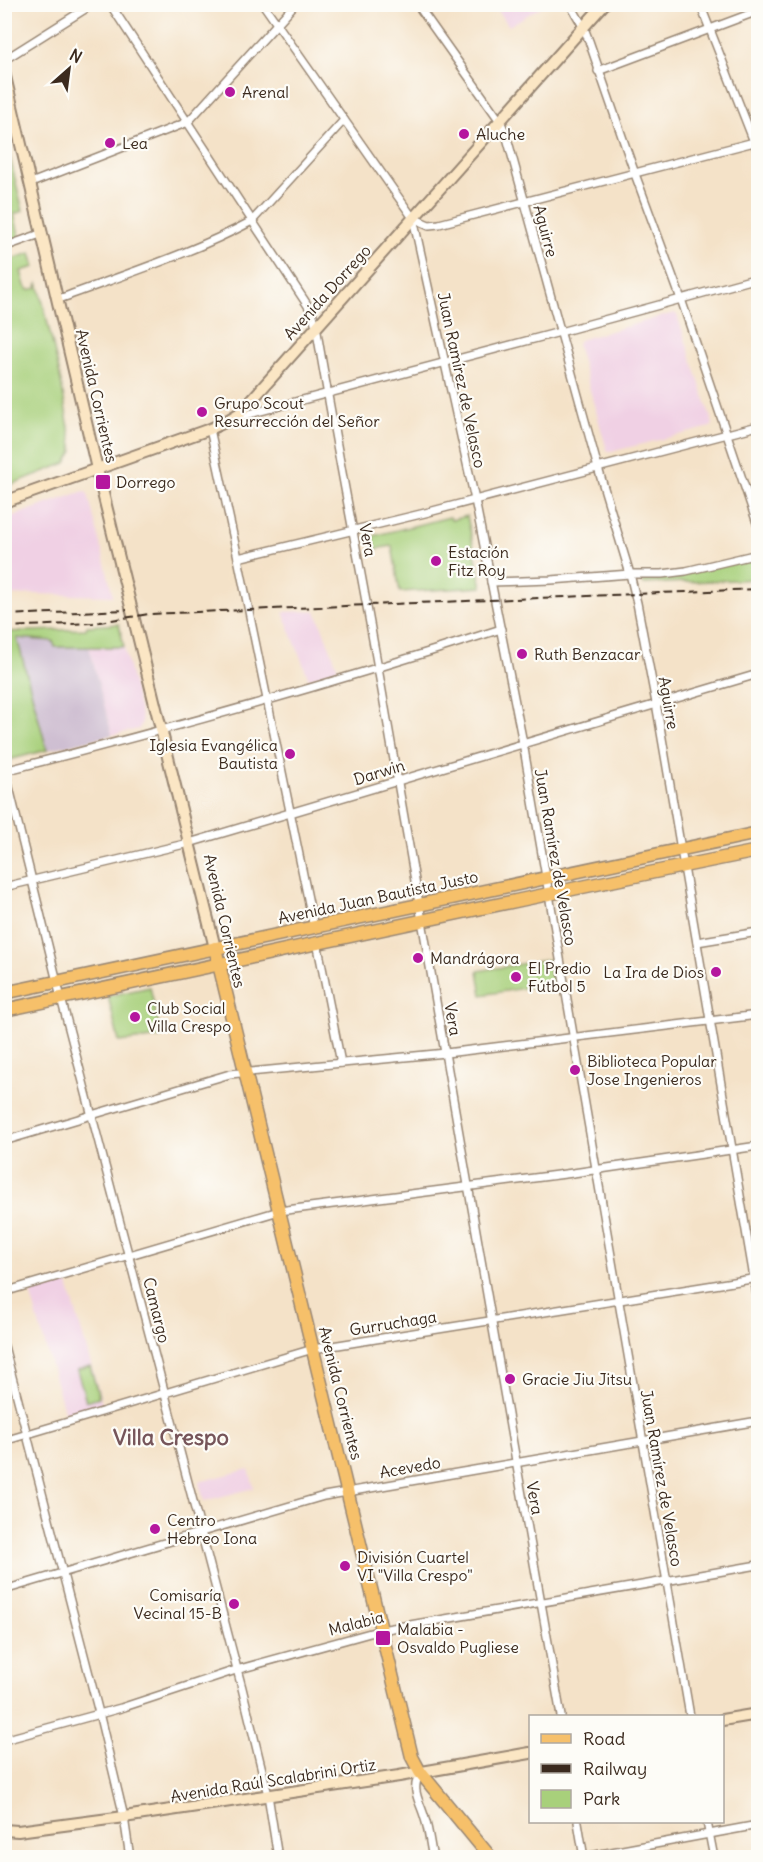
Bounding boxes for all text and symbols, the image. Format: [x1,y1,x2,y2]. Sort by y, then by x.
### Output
north arrow [39,39,99,99]
text: N [66,44,86,67]
place label: Arenal [242,82,289,102]
marker: Arenal [223,85,237,99]
place label: Aluche [476,124,525,144]
marker: Aluche [457,127,471,141]
place label: Lea [122,133,148,153]
marker: Lea [103,136,117,150]
street label: Aguirre [529,203,563,259]
street label: Avenida Dorrego [279,240,375,344]
street label: Juan Ramírez de Velasco [434,290,490,470]
street label: Avenida Corrientes [72,327,122,465]
place label: Grupo Scout Resurrección del Señor [214,393,380,431]
marker: Grupo Scout Resurrección del Señor [195,405,209,419]
place label: Dorrego [116,472,175,492]
marker: Dorrego [94,473,112,491]
street label: Vera [355,522,381,558]
place label: Estación Fitz Roy [448,542,509,580]
marker: Estación Fitz Roy [429,554,443,568]
place label: Ruth Benzacar [534,644,641,664]
marker: Ruth Benzacar [515,647,529,661]
street label: Aguirre [655,675,683,731]
place label: Iglesia Evangélica Bautista [149,735,278,773]
marker: Iglesia Evangélica Bautista [283,747,297,761]
street label: Darwin [351,755,407,789]
street label: Juan Ramírez de Velasco [531,767,581,947]
street label: Avenida Corrientes [200,852,250,990]
street label: Avenida Juan Bautista Justo [276,866,480,928]
place label: Mandrágora [430,948,520,968]
marker: Mandrágora [411,951,425,965]
place label: El Predio Fútbol 5 [528,958,591,996]
place label: La Ira de Dios [603,962,704,982]
marker: La Ira de Dios [709,965,723,979]
marker: El Predio Fútbol 5 [509,970,523,984]
place label: Club Social Villa Crespo [147,998,231,1036]
street label: Vera [440,1001,466,1037]
marker: Club Social Villa Crespo [128,1010,142,1024]
place label: Biblioteca Popular Jose Ingenieros [587,1051,717,1089]
marker: Biblioteca Popular Jose Ingenieros [568,1063,582,1077]
street label: Camargo [139,1275,175,1345]
street label: Gurruchaga [348,1306,438,1340]
street label: Avenida Corrientes [315,1324,367,1462]
place label: Gracie Jiu Jitsu [522,1369,632,1389]
marker: Gracie Jiu Jitsu [503,1372,517,1386]
street label: Juan Ramírez de Velasco [637,1388,687,1568]
district label: Villa Crespo [113,1423,229,1451]
street label: Acevedo [378,1452,442,1482]
street label: Vera [522,1480,548,1516]
place label: Centro Hebreo Iona [167,1510,257,1548]
marker: Centro Hebreo Iona [148,1522,162,1536]
place label: División Cuartel VI "Villa Crespo" [357,1547,473,1585]
marker: División Cuartel VI "Villa Crespo" [338,1559,352,1573]
place label: Comisaría Vecinal 15-B [134,1585,222,1623]
marker: Comisaría Vecinal 15-B [227,1597,241,1611]
street label: Malabia [326,1606,386,1640]
place label: Malabia - Osvaldo Pugliese [397,1619,519,1657]
marker: Malabia - Osvaldo Pugliese [374,1629,392,1647]
legend [529,1715,724,1823]
text: Road [583,1727,626,1750]
street label: Avenida Raúl Scalabrini Ortiz [169,1754,377,1806]
text: Railway [583,1757,647,1780]
text: Park [583,1787,620,1810]

